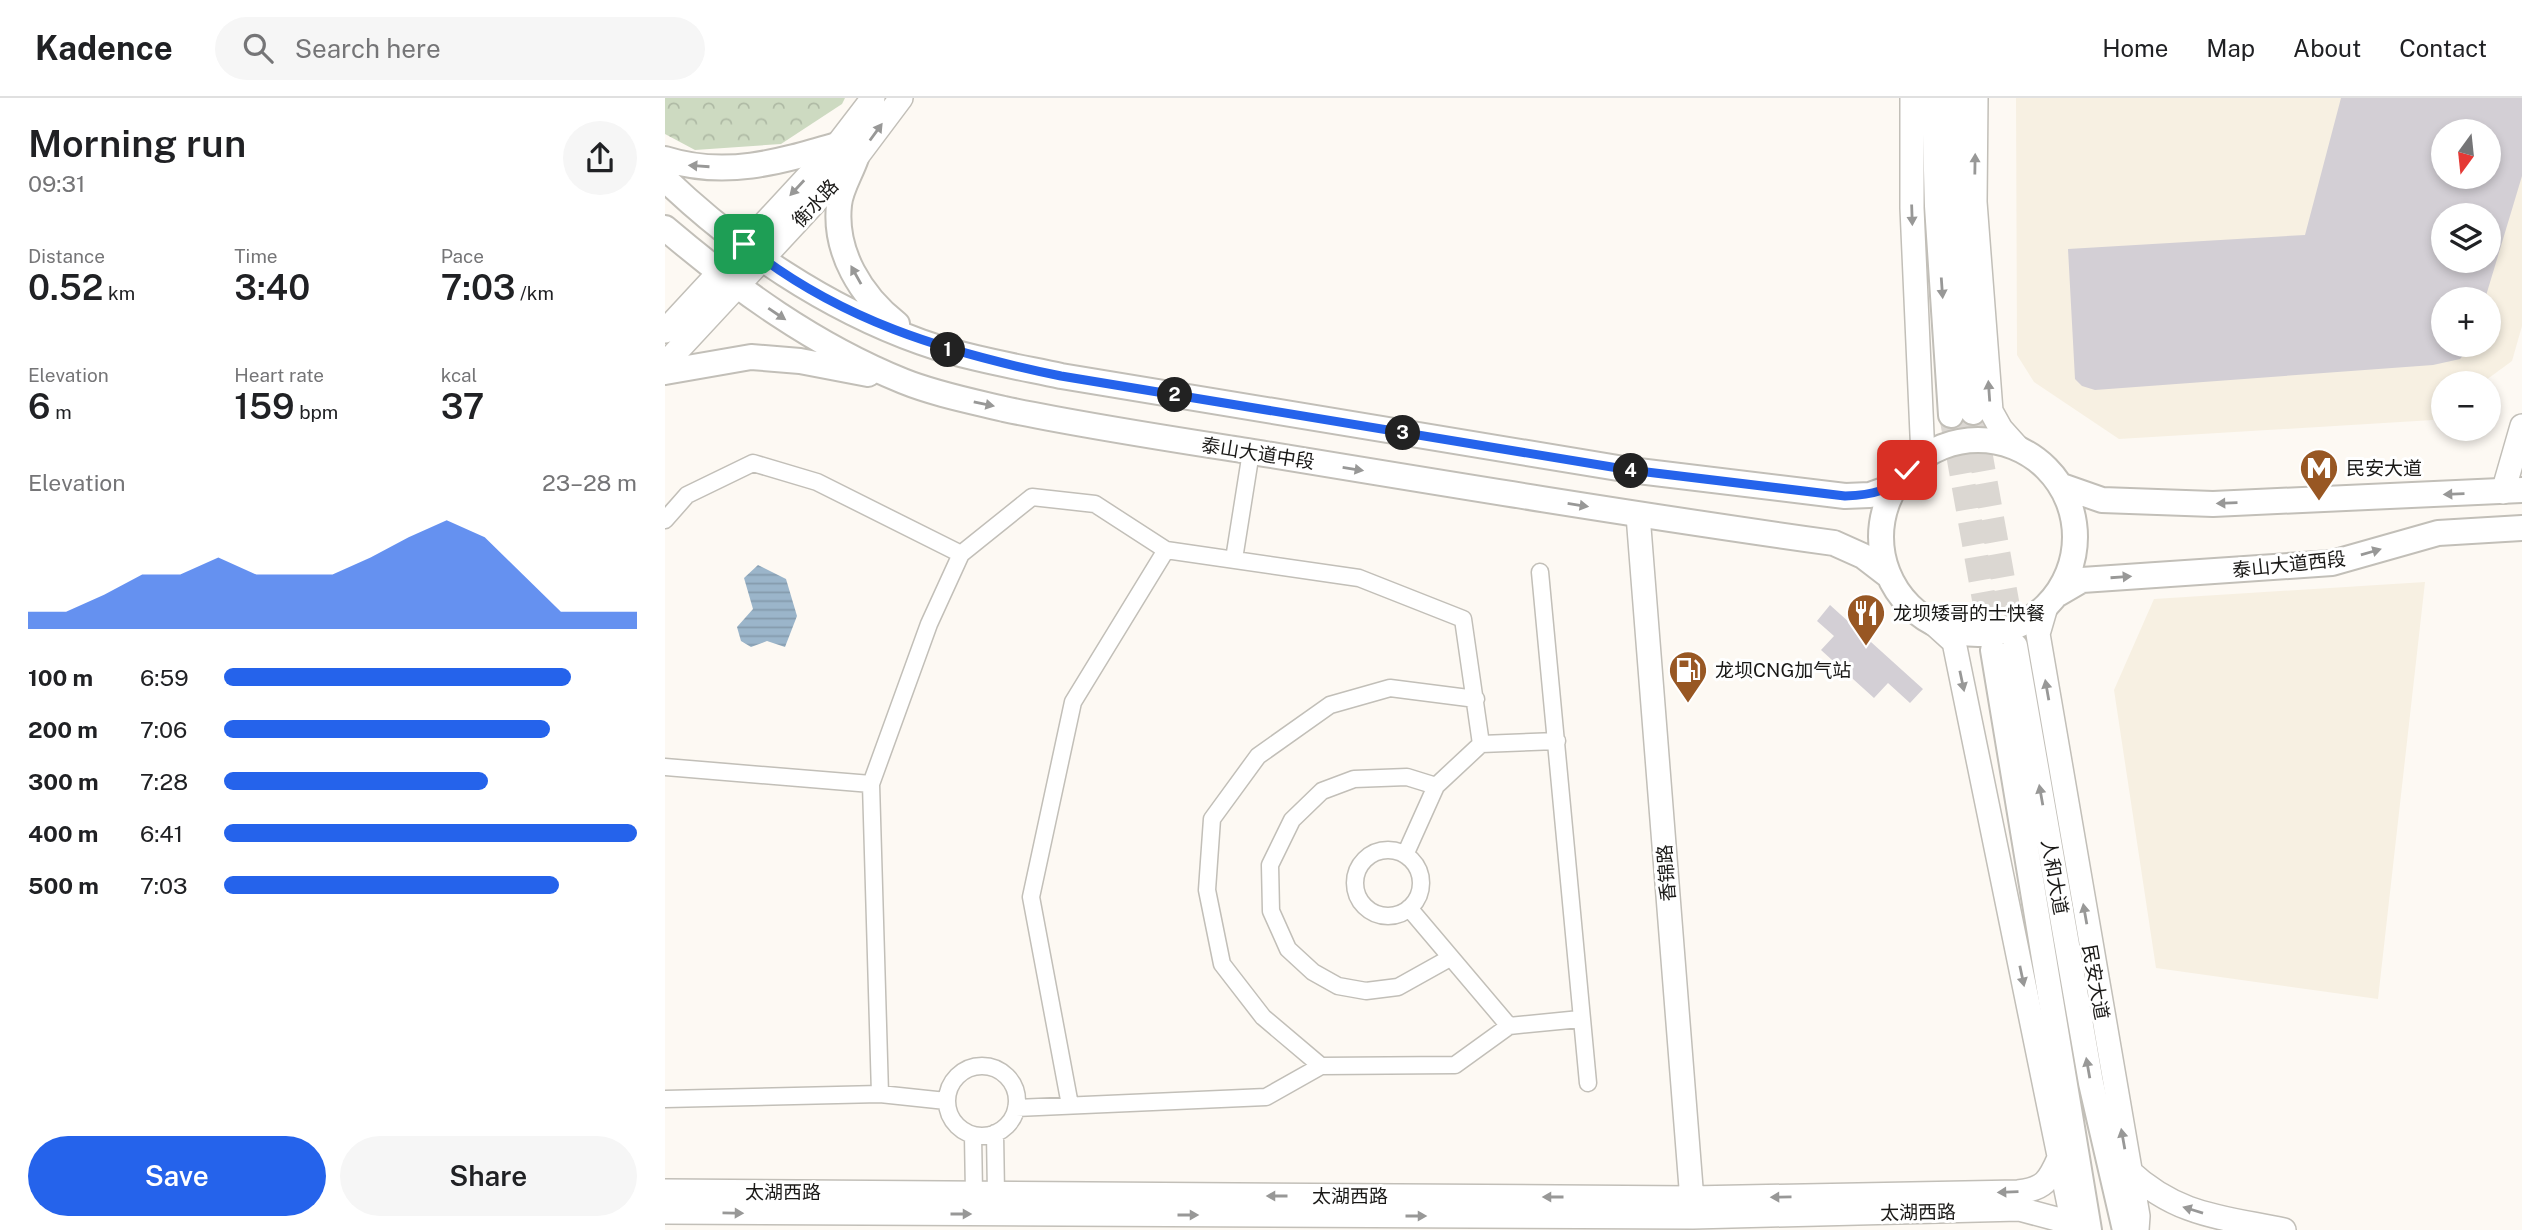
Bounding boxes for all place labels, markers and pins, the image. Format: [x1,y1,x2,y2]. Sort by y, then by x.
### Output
pin [714,214,774,274]
pin: 1 [931,332,965,368]
pin: 2 [1157,378,1193,412]
pin: 3 [1385,416,1421,450]
pin [1877,440,1937,500]
metro station icon: 民安大道 [2298,447,2340,502]
pin: 4 [1613,454,1649,488]
place label: 民安大道 [2346,457,2422,479]
restaurant icon: 龙坝矮哥的士快餐 [1845,592,1887,647]
place label: 龙坝矮哥的士快餐 [1893,602,2045,624]
fuel station icon: 龙坝CNG加气站 [1667,649,1709,704]
place label: 龙坝CNG加气站 [1715,659,1851,681]

